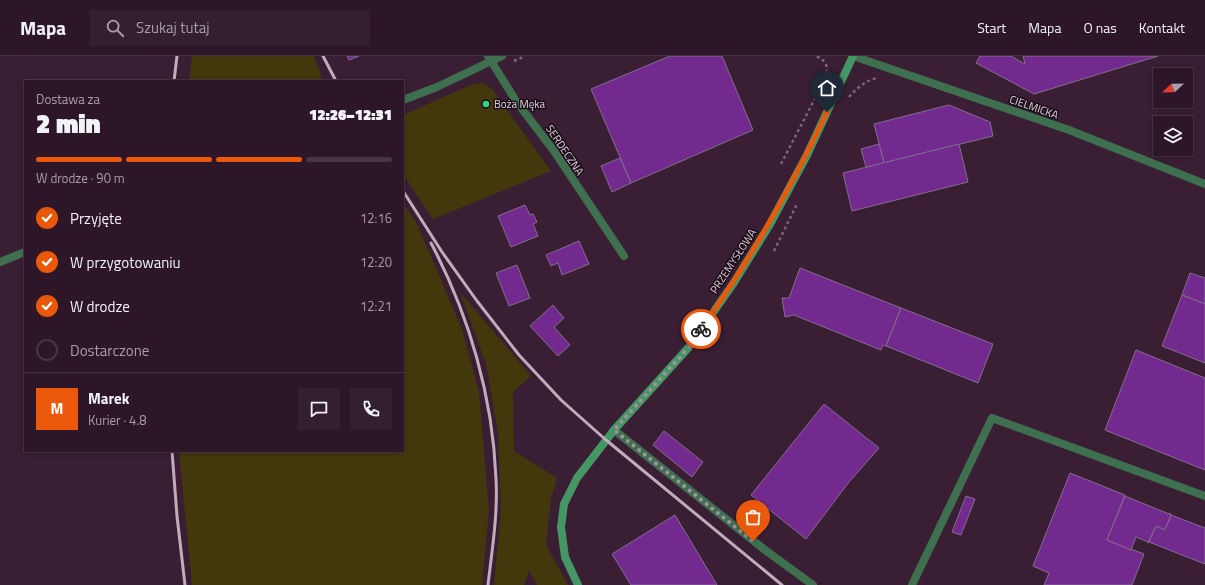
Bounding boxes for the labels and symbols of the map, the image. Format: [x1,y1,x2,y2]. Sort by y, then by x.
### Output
north arrow [1153,68,1193,108]
pin [810,71,844,112]
street label: CIELMICKA [1007,91,1061,123]
place label: Boża Męka [494,96,545,112]
marker: Boża Męka [481,99,491,109]
street label: SERDECZNA [542,122,588,179]
street label: PRZEMYSŁOWA [706,225,760,297]
courier [681,309,721,349]
pin [736,500,770,541]

